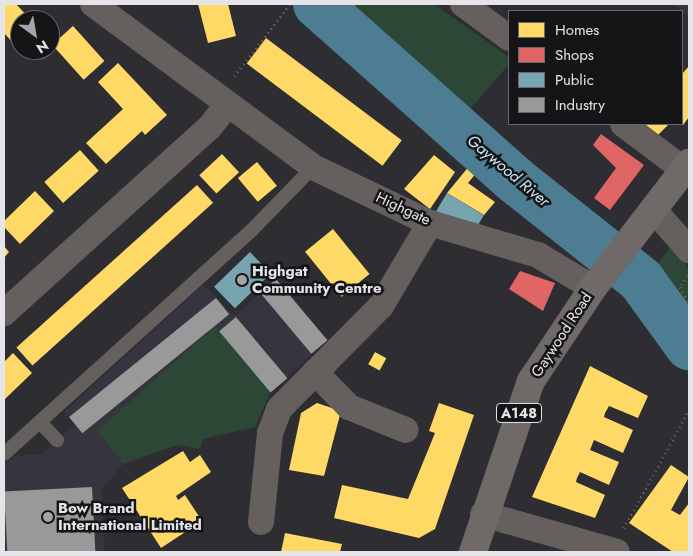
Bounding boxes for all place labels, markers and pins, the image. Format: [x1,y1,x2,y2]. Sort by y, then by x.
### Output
place label: Highgat Community Centre [252,262,381,297]
marker: Highgat Community Centre [236,274,248,286]
place label: Bow Brand International Limited [58,499,202,534]
marker: Bow Brand International Limited [42,511,54,523]

